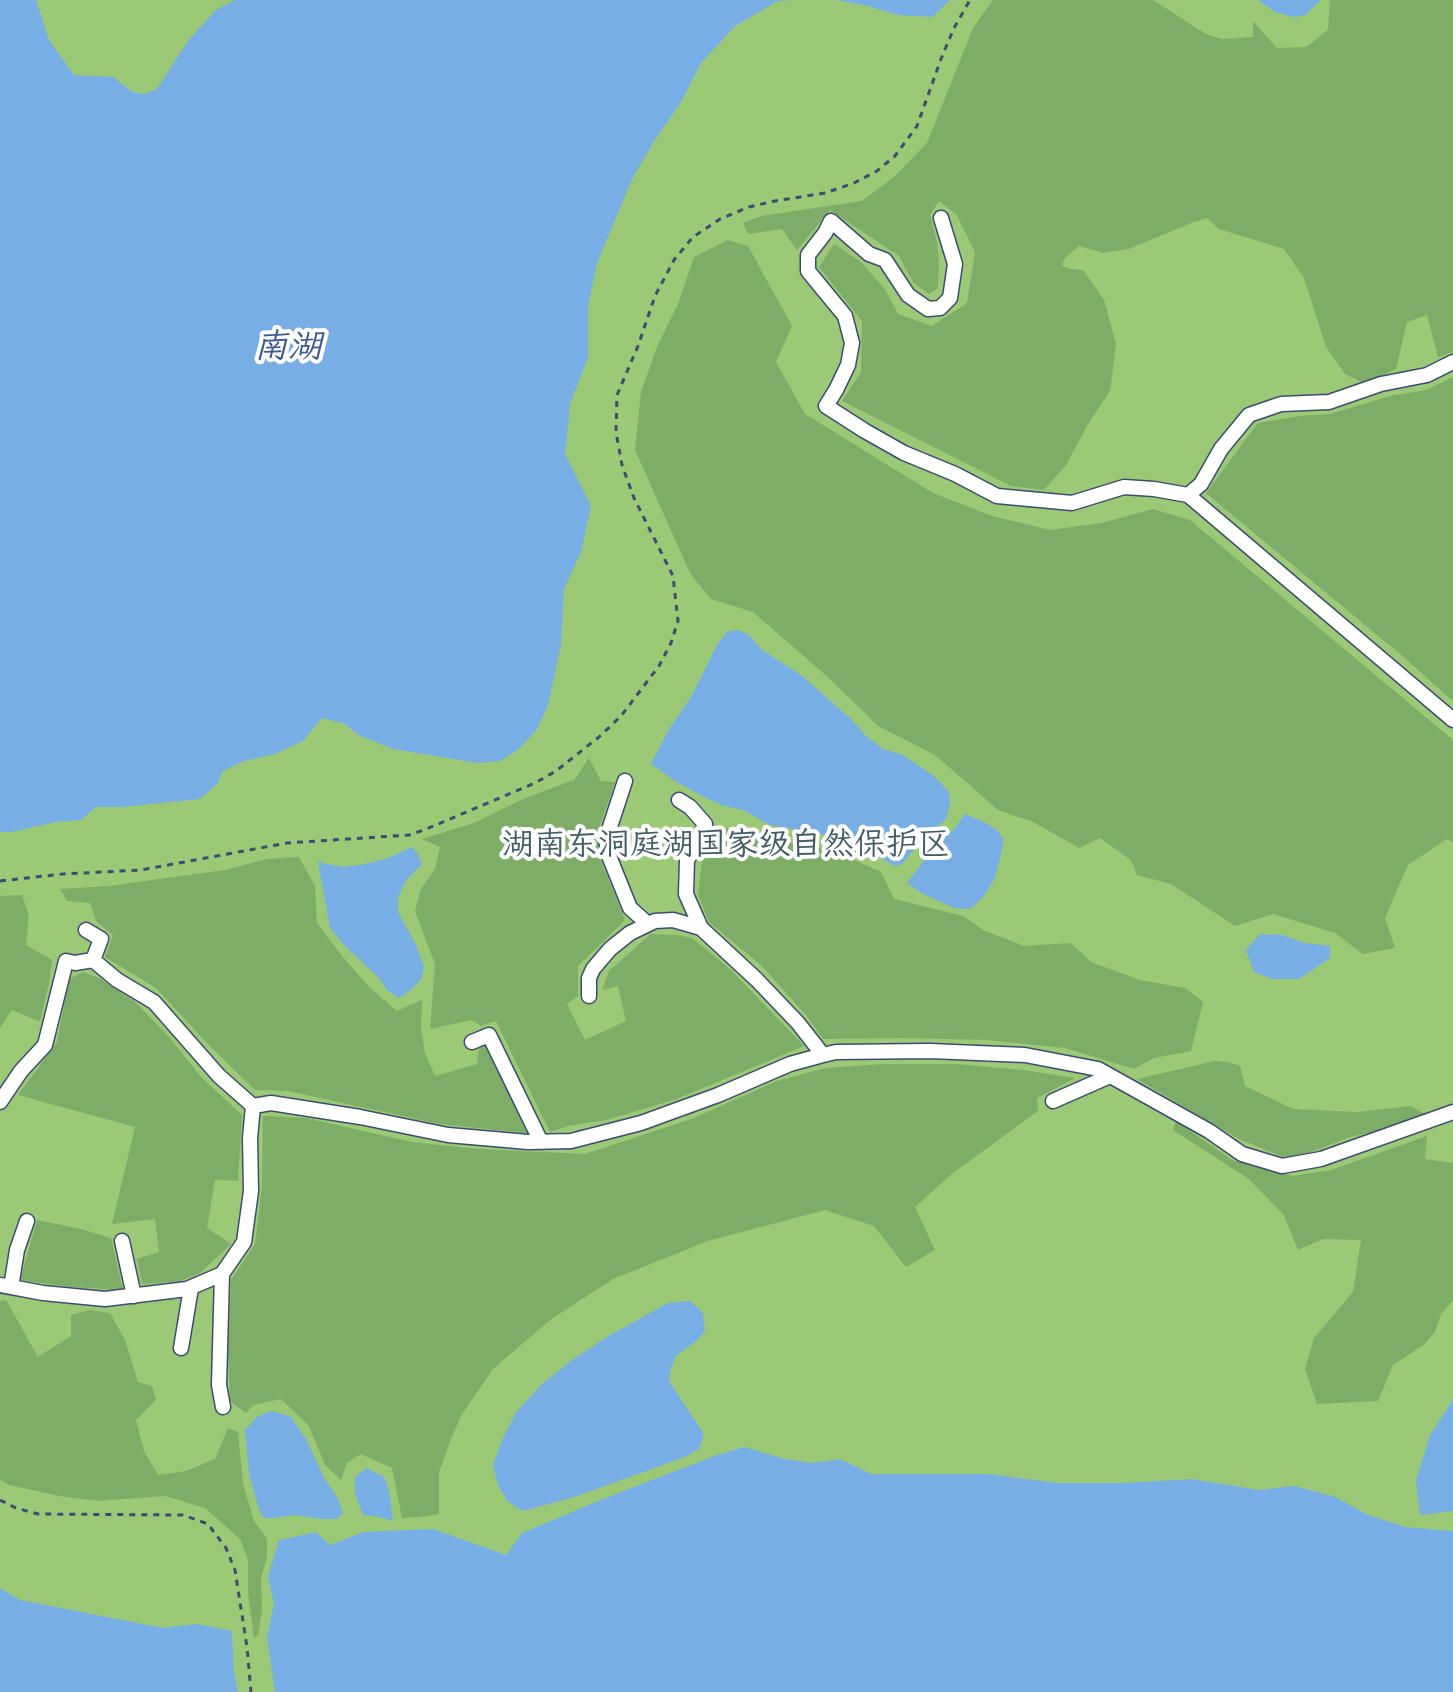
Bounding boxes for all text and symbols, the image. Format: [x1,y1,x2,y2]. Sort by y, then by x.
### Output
water label: 南湖 [254,328,322,368]
park label: 湖南东洞庭湖国家级自然保护区 [502,827,950,865]

